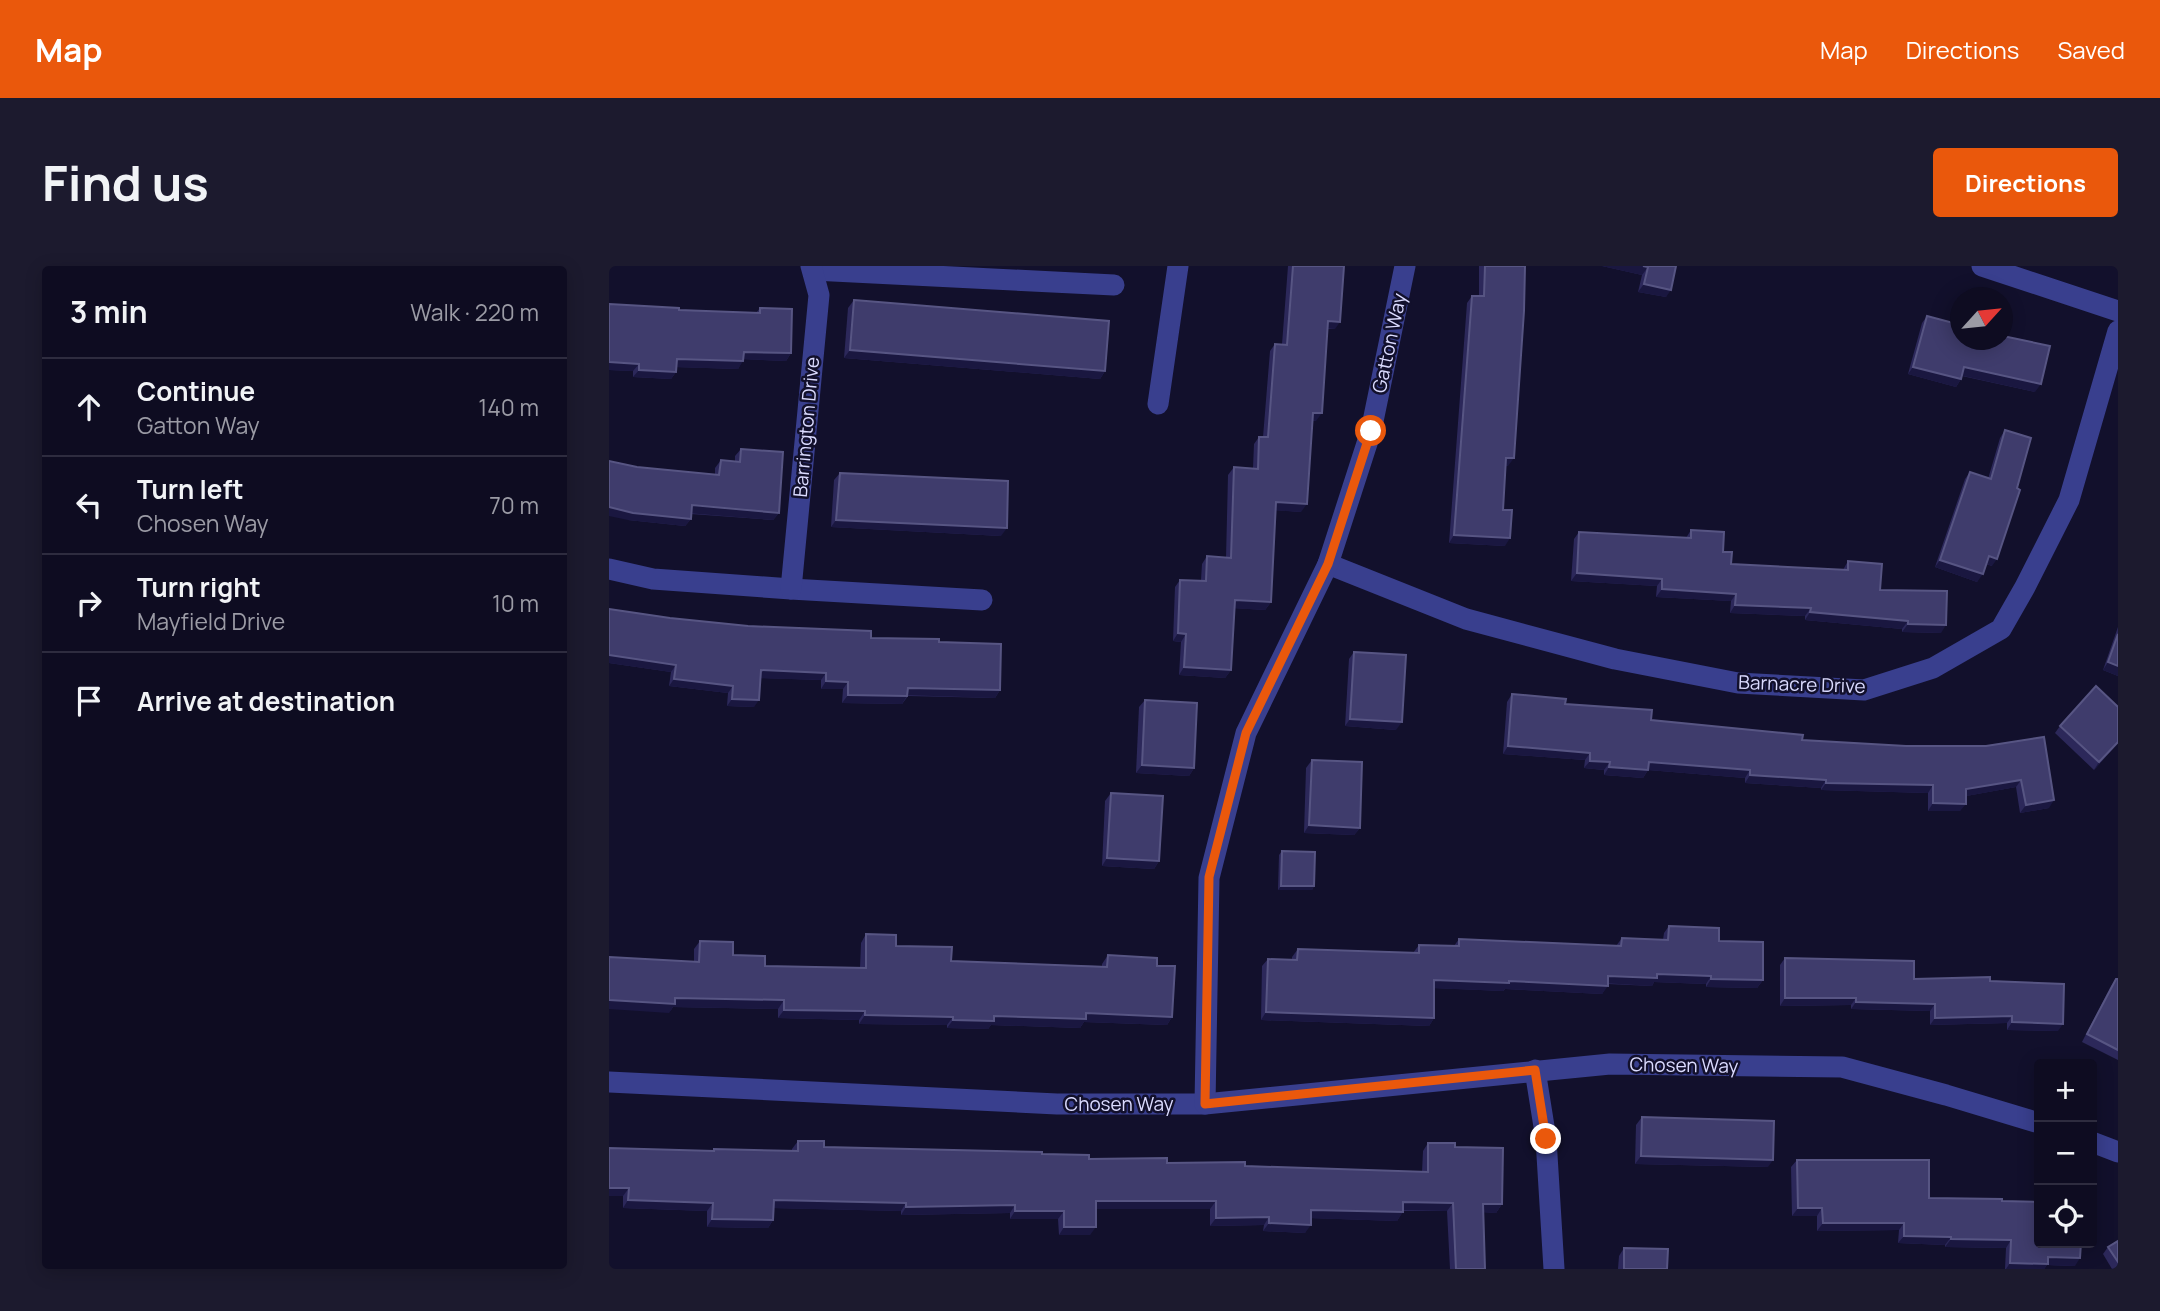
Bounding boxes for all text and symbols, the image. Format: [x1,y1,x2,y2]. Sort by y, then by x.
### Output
text: Map [35,27,103,72]
text: Map [1820,33,1868,66]
text: Directions [1906,33,2019,66]
text: Saved [2057,33,2125,66]
button: Directions [1933,148,2118,217]
text: Find us [42,149,209,216]
north arrow [1950,287,2013,350]
text: 3 min [70,291,148,332]
street label: Gatton Way [1366,291,1412,395]
text: Walk · 220 m [410,296,539,328]
street label: Barrington Drive [787,356,825,498]
text: Continue [137,373,255,409]
icon: ahead [70,388,108,426]
text: 140 m [478,391,539,423]
text: Gatton Way [137,409,260,441]
route start [1355,415,1386,446]
text: Turn left [137,471,244,507]
icon: left [70,486,108,524]
text: 70 m [489,489,539,521]
text: Chosen Way [137,507,269,539]
text: Turn right [137,569,261,605]
icon: right [70,584,108,622]
text: 10 m [492,587,539,619]
text: Mayfield Drive [137,605,285,637]
street label: Barnacre Drive [1738,669,1866,699]
icon: arrive [70,682,108,720]
text: Arrive at destination [137,683,395,719]
street label: Chosen Way [1629,1051,1739,1079]
map controls [2034,1059,2097,1248]
button: + [2034,1059,2097,1122]
street label: Chosen Way [1065,1091,1173,1117]
button: − [2034,1122,2097,1185]
route end [1530,1123,1561,1154]
button: locate [2034,1185,2097,1248]

